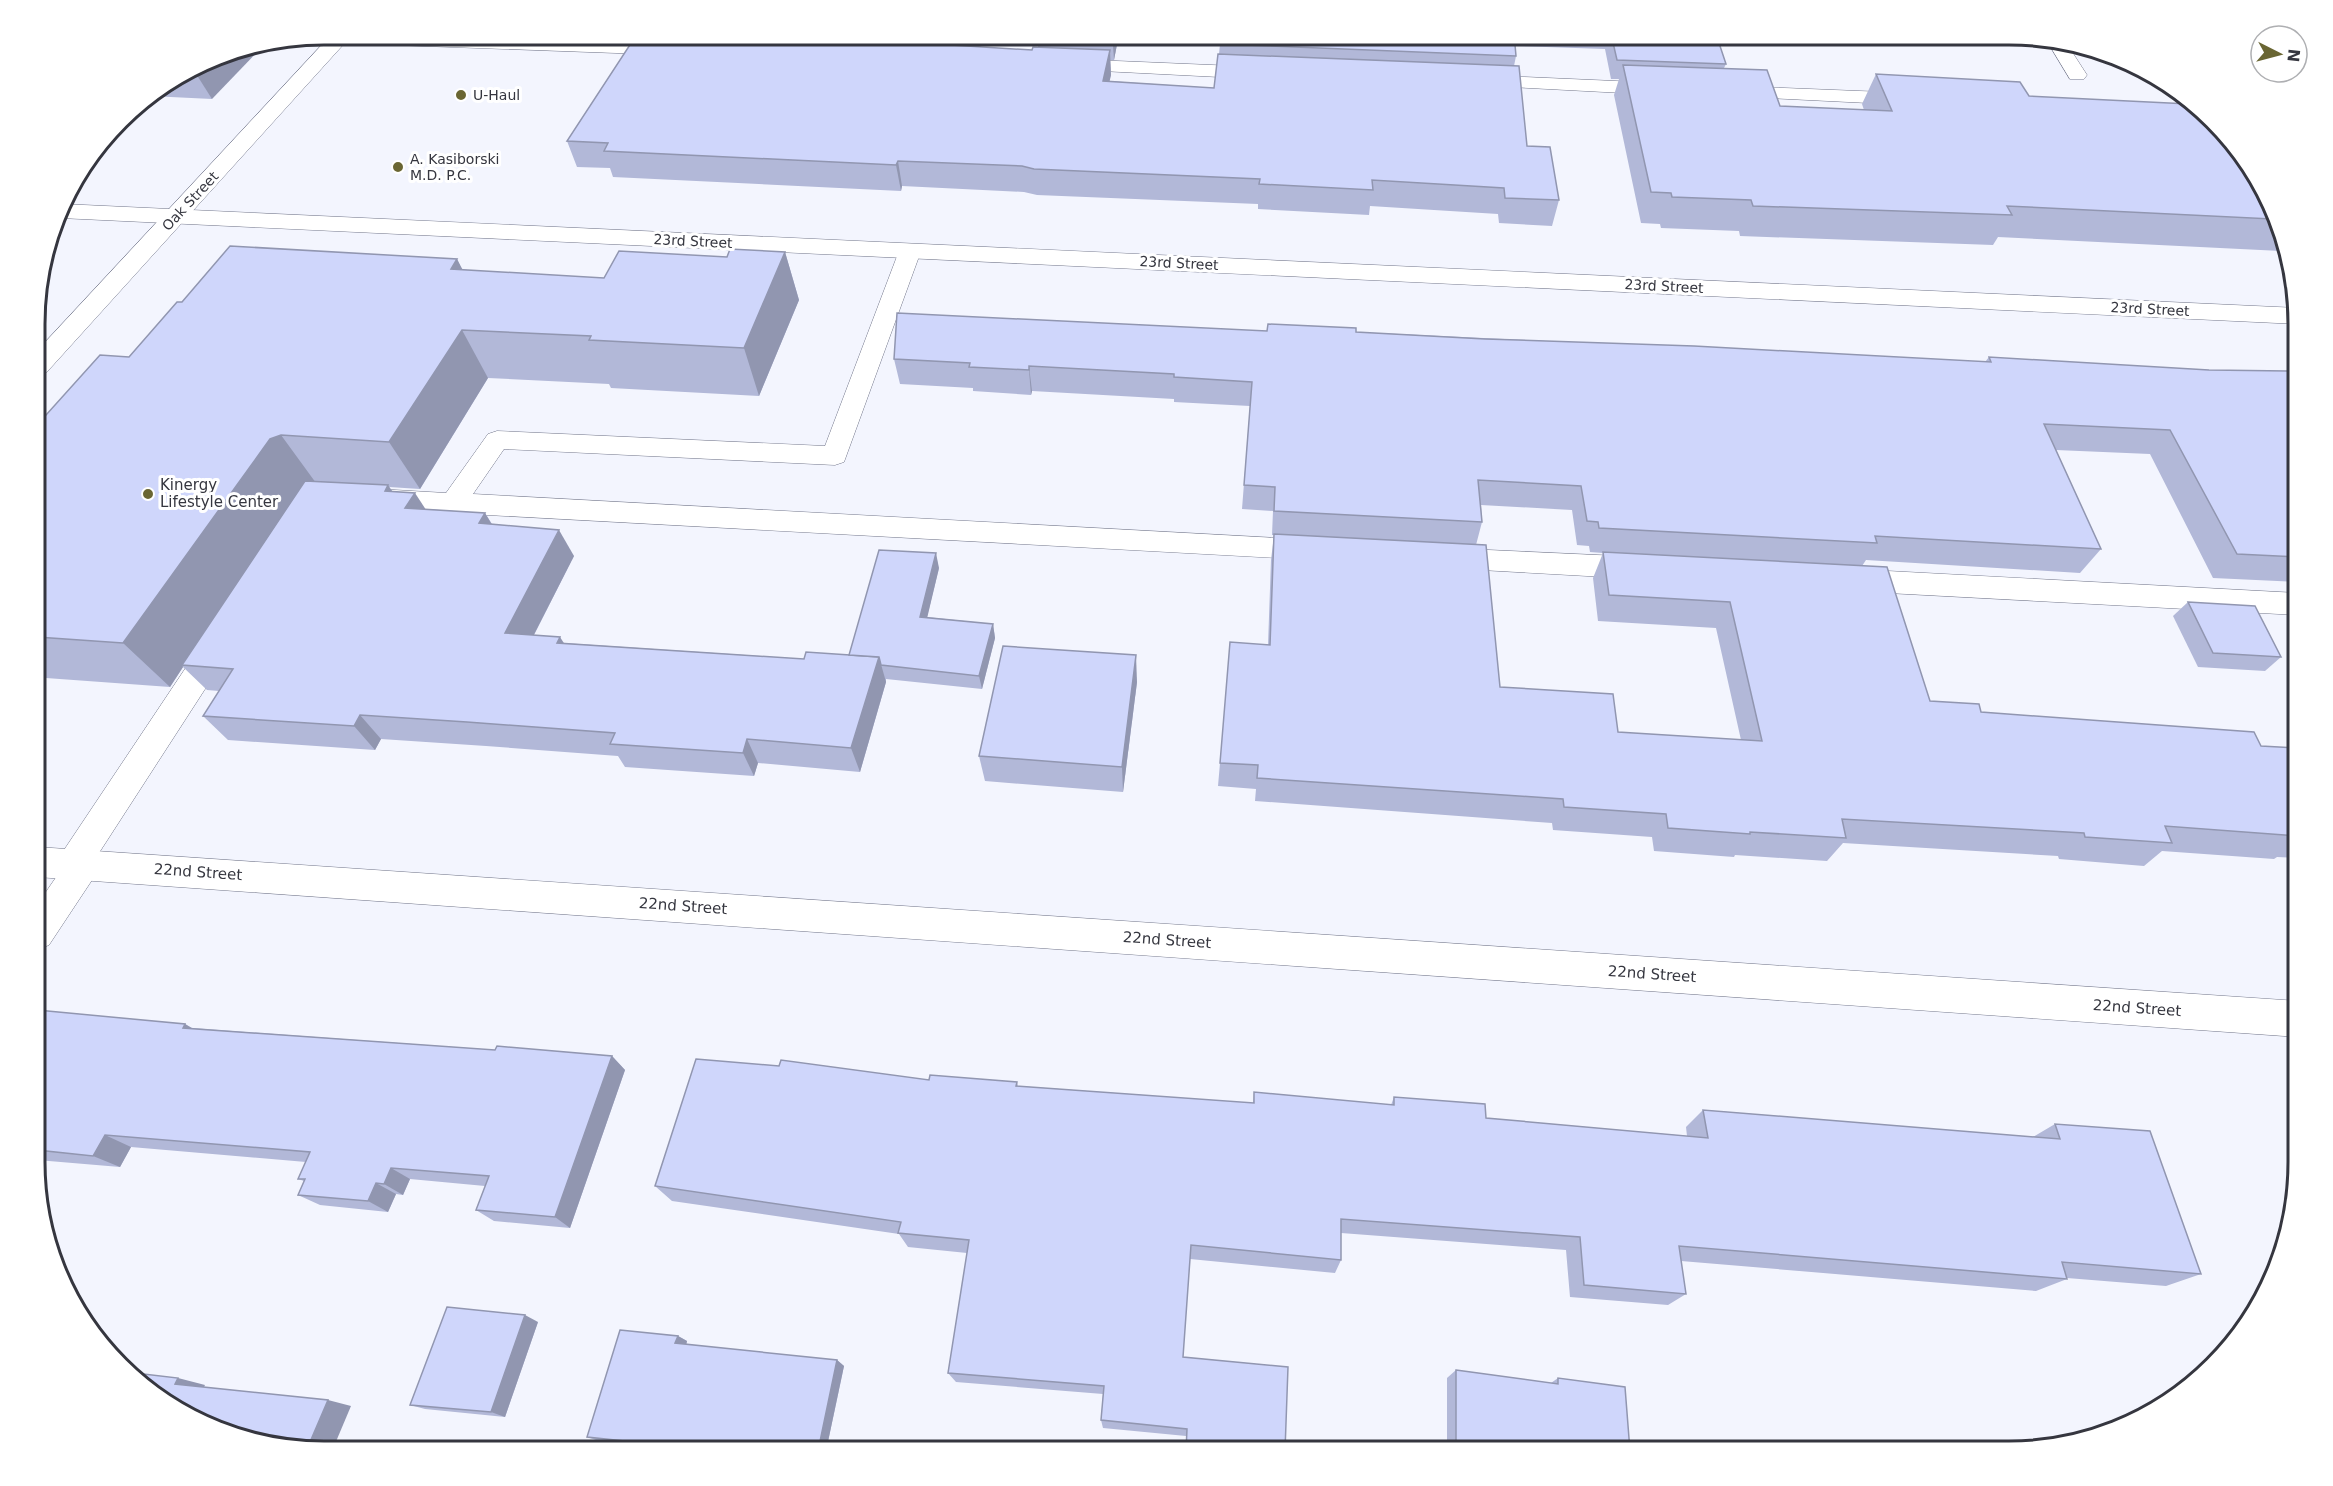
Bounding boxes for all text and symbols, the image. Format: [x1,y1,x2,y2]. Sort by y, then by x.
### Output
north arrow [2249,24,2309,84]
text: N [2283,48,2304,63]
place label: U-Haul [473,87,520,103]
marker: U-Haul [454,88,468,102]
place label: A. Kasiborski M.D. P.C. [410,151,499,183]
marker: A. Kasiborski M.D. P.C. [391,160,405,174]
street label: Oak Street [159,168,222,234]
street label: 23rd Street [653,231,733,251]
street label: 23rd Street [1139,253,1219,273]
street label: 23rd Street [1624,276,1704,296]
street label: 23rd Street [2110,299,2190,319]
place label: Kinergy Lifestyle Center [160,476,279,511]
marker: Kinergy Lifestyle Center [141,487,155,501]
street label: 22nd Street [153,860,243,884]
street label: 22nd Street [638,894,728,918]
street label: 22nd Street [1122,928,1212,952]
street label: 22nd Street [1607,962,1697,986]
street label: 22nd Street [2092,996,2182,1020]

